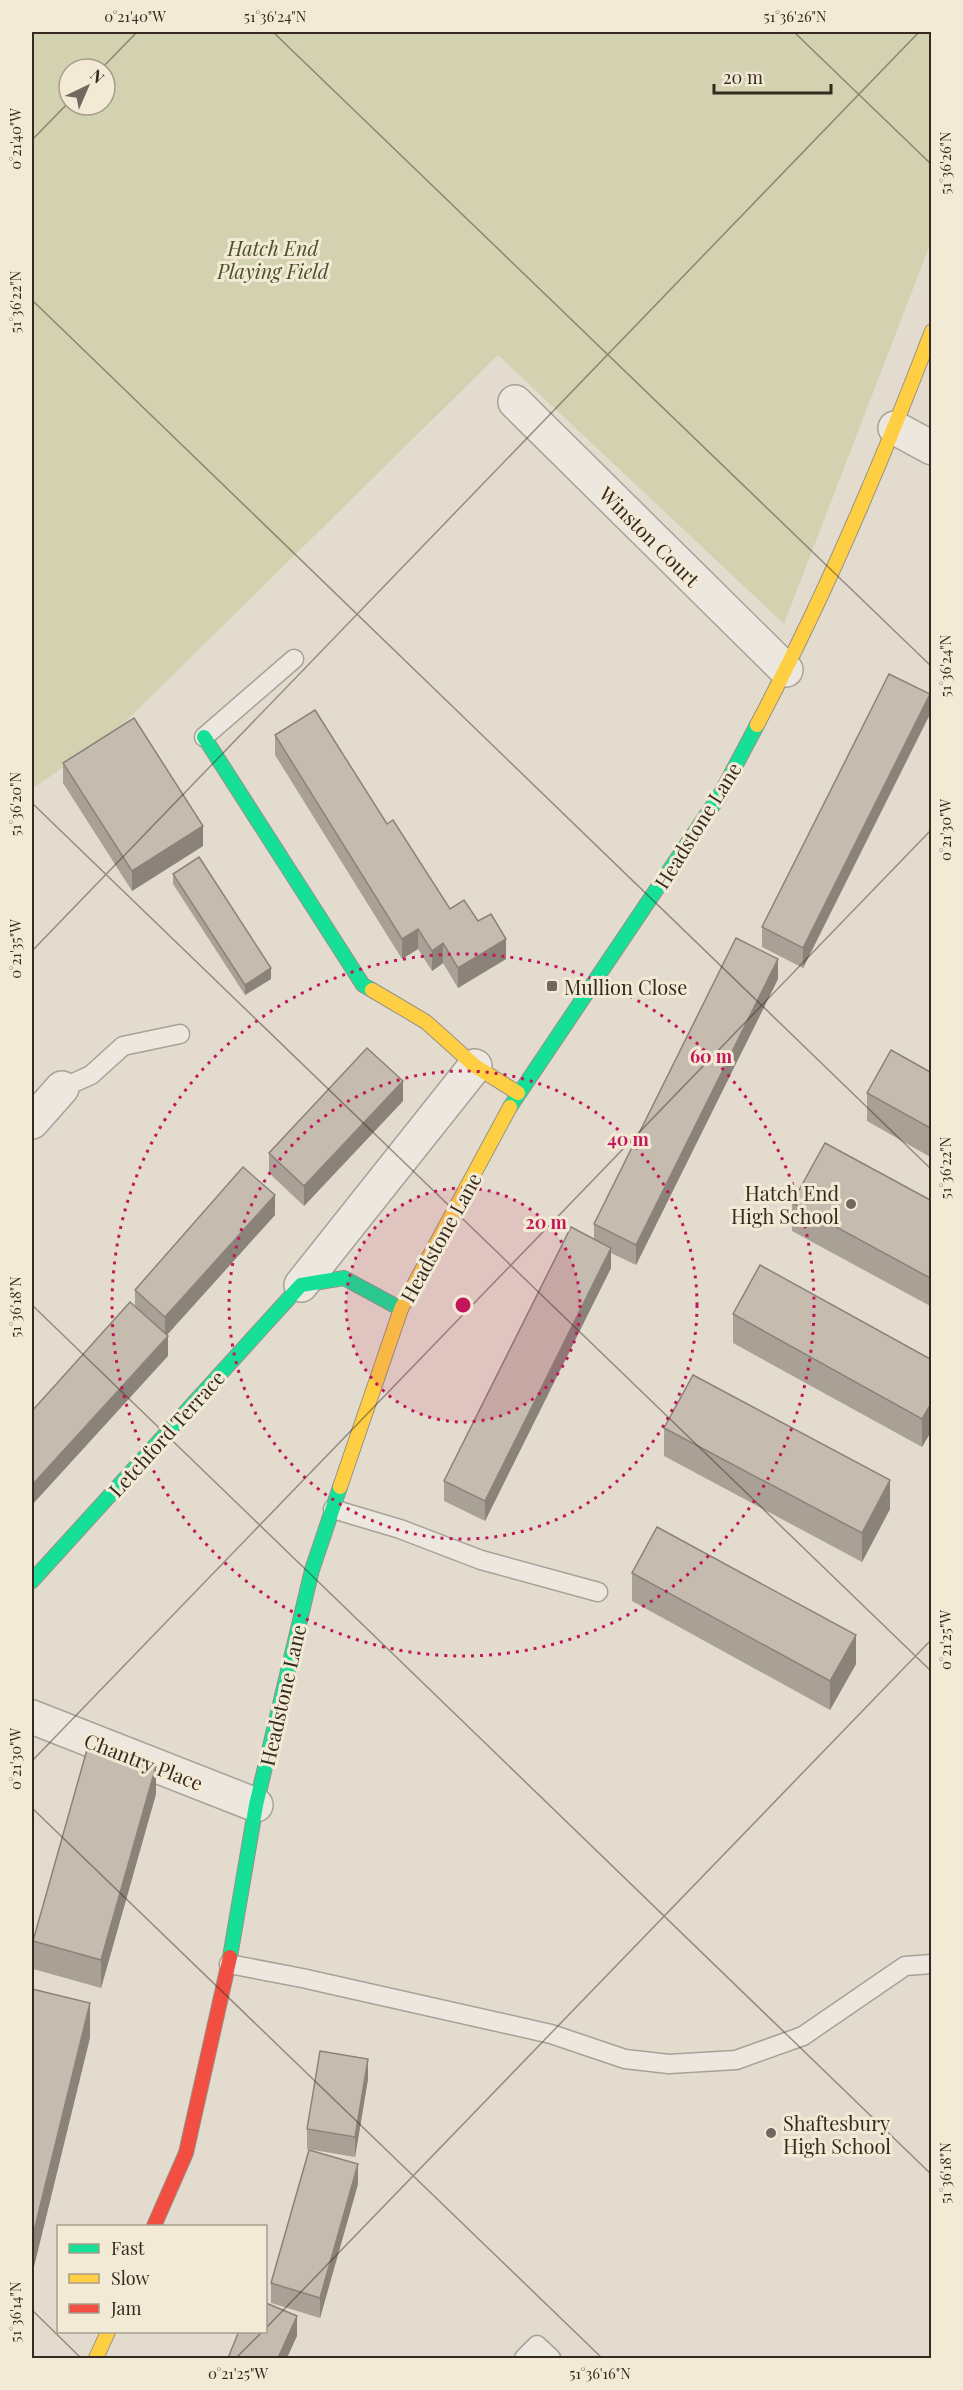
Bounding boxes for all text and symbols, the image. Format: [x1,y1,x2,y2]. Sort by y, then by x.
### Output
text: 0°21'40"W [104,6,166,26]
text: 51°36'24"N [244,6,307,26]
text: 51°36'26"N [763,6,827,26]
north arrow [57,57,117,117]
scale bar [714,57,831,95]
text: N [86,64,110,88]
text: 20 m [723,65,763,89]
text: 0°21'40"W [5,108,25,170]
text: 51°36'26"N [935,131,955,195]
park label: Hatch End Playing Field [216,234,330,284]
text: 51°36'22"N [5,270,25,333]
street label: Winston Court [593,479,707,593]
text: 51°36'24"N [935,634,955,697]
street label: Headstone Lane [647,757,747,893]
text: 51°36'20"N [5,771,25,836]
text: 0°21'30"W [935,798,955,861]
text: 0°21'35"W [5,919,25,979]
place label: Mullion Close [564,973,687,1000]
marker: Mullion Close [545,979,559,993]
text: 60 m [690,1044,733,1068]
text: 40 m [607,1127,650,1151]
text: 51°36'22"N [935,1136,955,1199]
street label: Headstone Lane [393,1167,487,1307]
place label: Hatch End High School [731,1179,839,1229]
marker: Hatch End High School [844,1197,858,1211]
text: 20 m [525,1210,567,1234]
text: 51°36'18"N [5,1276,25,1338]
centre of rings [453,1295,473,1315]
street label: Letchford Terrace [102,1364,230,1502]
text: 0°21'25"W [935,1610,955,1670]
street label: Headstone Lane [253,1622,311,1768]
street label: Chantry Place [81,1726,207,1796]
text: 0°21'30"W [5,1727,25,1790]
place label: Shaftesbury High School [783,2109,891,2159]
marker: Shaftesbury High School [764,2126,778,2140]
text: 51°36'18"N [935,2142,955,2204]
legend [57,2225,267,2333]
text: Fast [111,2236,145,2260]
text: Slow [111,2266,149,2290]
text: 51°36'14"N [5,2281,25,2342]
text: Jam [110,2296,141,2320]
text: 0°21'25"W [208,2363,268,2383]
text: 51°36'16"N [569,2363,631,2383]

